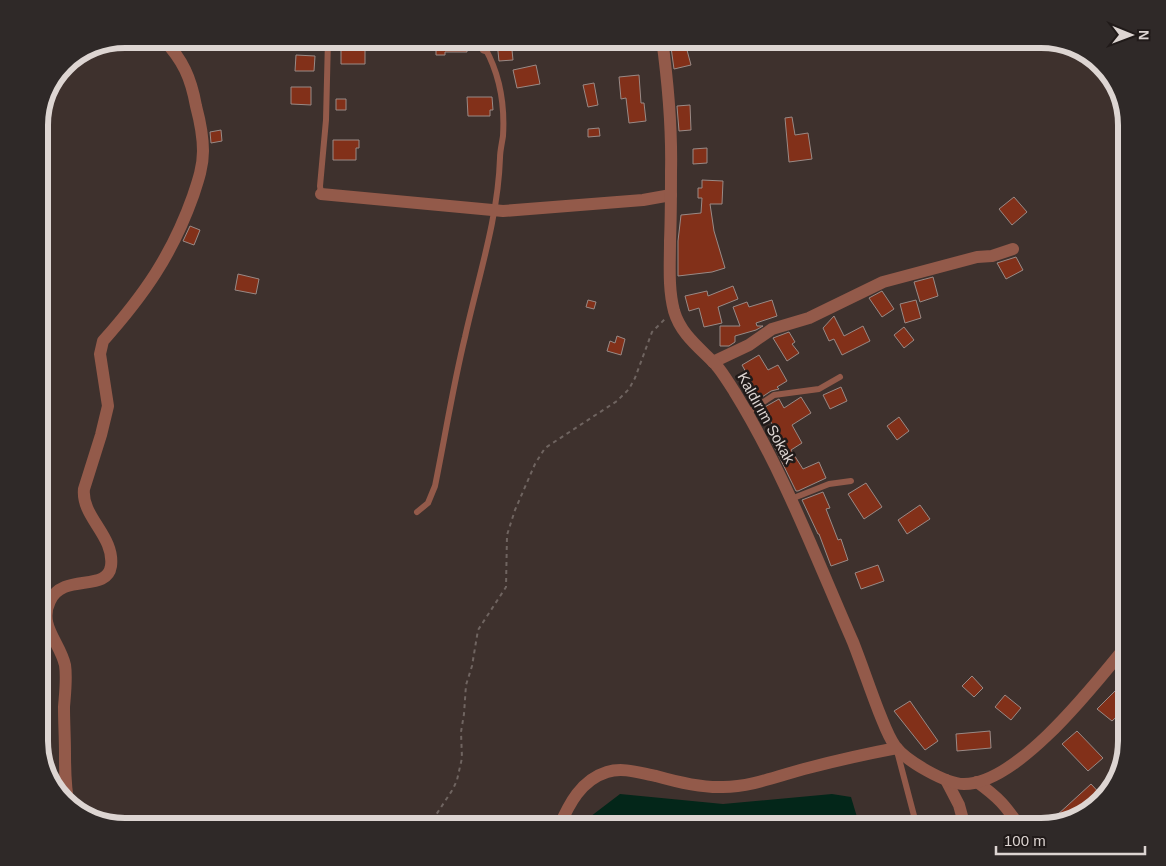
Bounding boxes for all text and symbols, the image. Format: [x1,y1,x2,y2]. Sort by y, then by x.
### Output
north arrow [1106,10,1156,60]
text: N [1136,30,1152,40]
street label: Kaldırım Sokak [734,369,799,467]
scale bar [996,824,1145,856]
text: 100 m [1004,832,1046,849]

